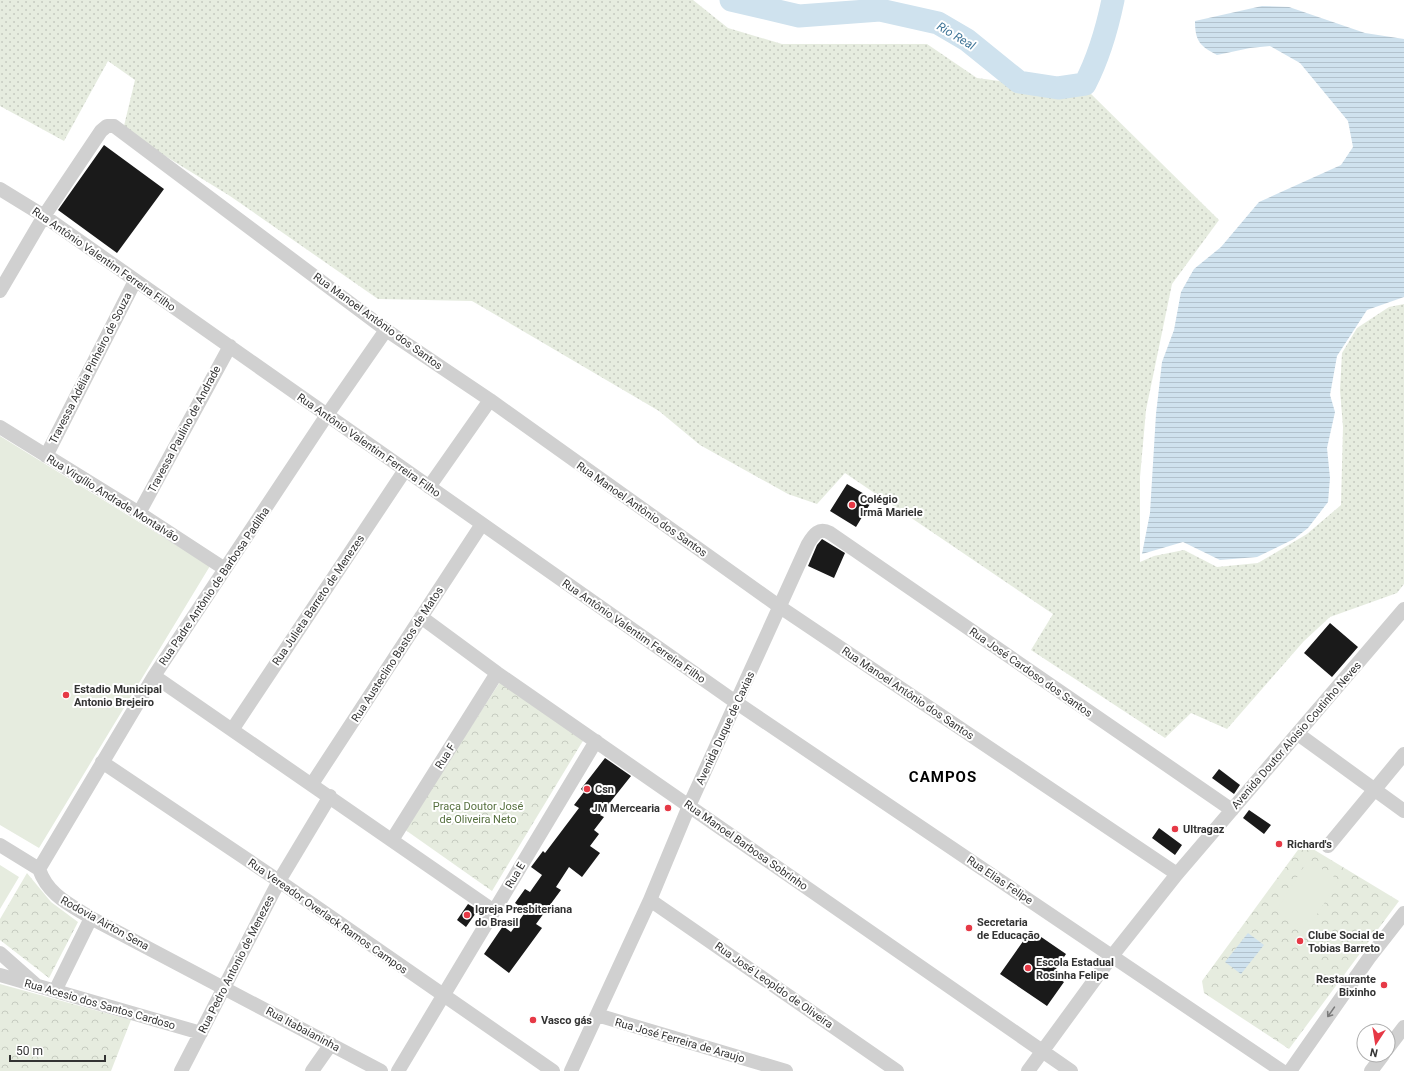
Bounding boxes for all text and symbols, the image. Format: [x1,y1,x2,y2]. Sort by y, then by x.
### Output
water label: Rio Real [934,19,978,53]
street label: Rua Antônio Valentim Ferreira Filho [30,205,178,314]
street label: Rua Manoel Antônio dos Santos [311,270,445,373]
street label: Travessa Adélia Pinheiro de Souza [47,290,134,446]
street label: Travessa Paulino de Andrade [145,363,224,495]
street label: Rua Antônio Valentim Ferreira Filho [295,391,443,500]
street label: Rua Virgílio Andrade Montalvão [44,452,181,545]
street label: Rua Manoel Antônio dos Santos [574,459,710,560]
place label: Colégio Irmã Mariele [860,493,923,519]
marker: Colégio Irmã Mariele [847,500,857,510]
street label: Rua Padre Antônio de Barbosa Padilha [156,505,272,668]
street label: Rua Julieta Barreto de Menezes [270,532,367,668]
street label: Rua Antônio Valentim Ferreira Filho [560,577,708,686]
street label: Rua Austeclino Bastos de Matos [349,584,446,724]
street label: Rua José Cardoso dos Santos [967,625,1095,720]
street label: Rua Manoel Antônio dos Santos [839,644,976,743]
street label: Avenida Doutor Aloisio Coutinho Neves [1229,659,1364,812]
street label: Avenida Duque de Caxias [693,669,758,787]
place label: Estadio Municipal Antonio Brejeiro [74,683,162,709]
marker: Estadio Municipal Antonio Brejeiro [61,690,71,700]
street label: Rua F [433,741,458,771]
district label: CAMPOS [909,768,977,786]
place label: Csn [595,783,614,796]
marker: Csn [582,784,592,794]
street label: Rua Manoel Barbosa Sobrinho [681,798,810,893]
park label: Praça Doutor José de Oliveira Neto [433,800,523,826]
place label: JM Mercearia [592,802,660,815]
marker: JM Mercearia [663,803,673,813]
place label: Ultragaz [1183,823,1225,836]
marker: Ultragaz [1170,824,1180,834]
place label: Richard's [1287,838,1332,851]
marker: Richard's [1274,839,1284,849]
street label: Rua Elias Felipe [964,854,1035,907]
street label: Rua Vereador Overlack Ramos Campos [245,856,410,977]
street label: Rua E [503,860,528,891]
street label: Rua Pedro Antonio de Menezes [196,893,277,1035]
street label: Rodovia Airton Sena [58,894,151,953]
place label: Igreja Presbiteriana do Brasil [475,903,572,929]
marker: Igreja Presbiteriana do Brasil [462,910,472,920]
place label: Secretaria de Educação [977,916,1040,942]
marker: Secretaria de Educação [964,923,974,933]
place label: Clube Social de Tobias Barreto [1308,929,1384,955]
marker: Clube Social de Tobias Barreto [1295,936,1305,946]
street label: Rua José Leopldo de Oliveira [712,940,835,1031]
place label: Escola Estadual Rosinha Felipe [1036,956,1114,982]
marker: Escola Estadual Rosinha Felipe [1023,963,1033,973]
place label: Restaurante Bixinho [1316,973,1376,999]
street label: Rua Acesio dos Santos Cardoso [23,977,177,1032]
marker: Restaurante Bixinho [1379,980,1389,990]
street label: Rua Itabaianinha [264,1004,342,1054]
one-way arrow [1327,1006,1335,1017]
place label: Vasco gás [541,1014,592,1027]
marker: Vasco gás [528,1015,538,1025]
street label: Rua José Ferreira de Araujo [613,1016,746,1065]
north arrow [1356,1023,1396,1063]
scale bar [10,1037,105,1063]
text: 50 m [16,1044,43,1058]
text: N [1369,1045,1379,1059]

